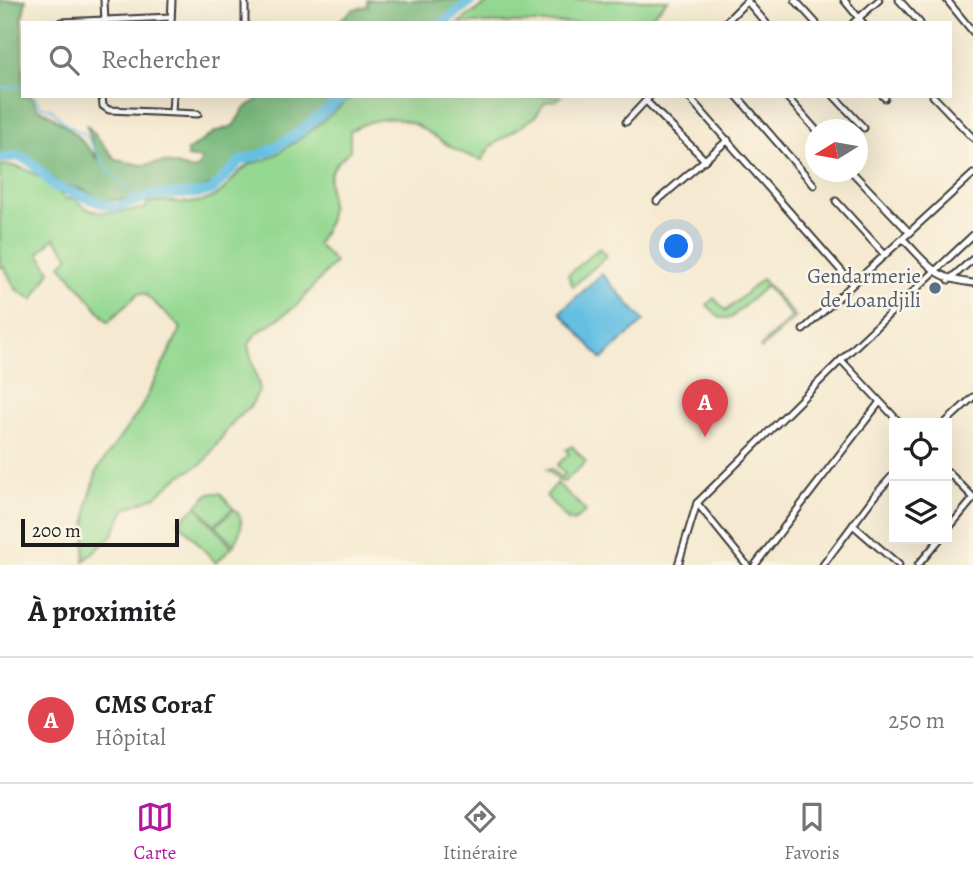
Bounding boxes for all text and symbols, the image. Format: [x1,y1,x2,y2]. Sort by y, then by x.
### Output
search box [21,21,952,98]
icon: search [45,41,83,79]
text: Rechercher [101,42,221,77]
north arrow [805,119,868,182]
your location [659,229,693,263]
place label: Gendarmerie de Loandjili [807,262,921,314]
marker: Gendarmerie de Loandjili [927,280,943,296]
pin: A [682,379,728,437]
map controls [889,418,952,544]
button: locate [889,418,952,481]
button: layers [889,481,952,544]
scale bar [21,516,178,548]
text: 200 m [32,518,81,544]
text: À proximité [28,591,176,631]
text: CMS Coraf [95,687,212,722]
text: A [44,705,58,736]
text: 250 m [888,705,945,736]
text: Hôpital [95,722,166,753]
tab: Carte [133,798,176,866]
tab: Itinéraire [443,798,517,866]
tab: Favoris [784,798,840,866]

